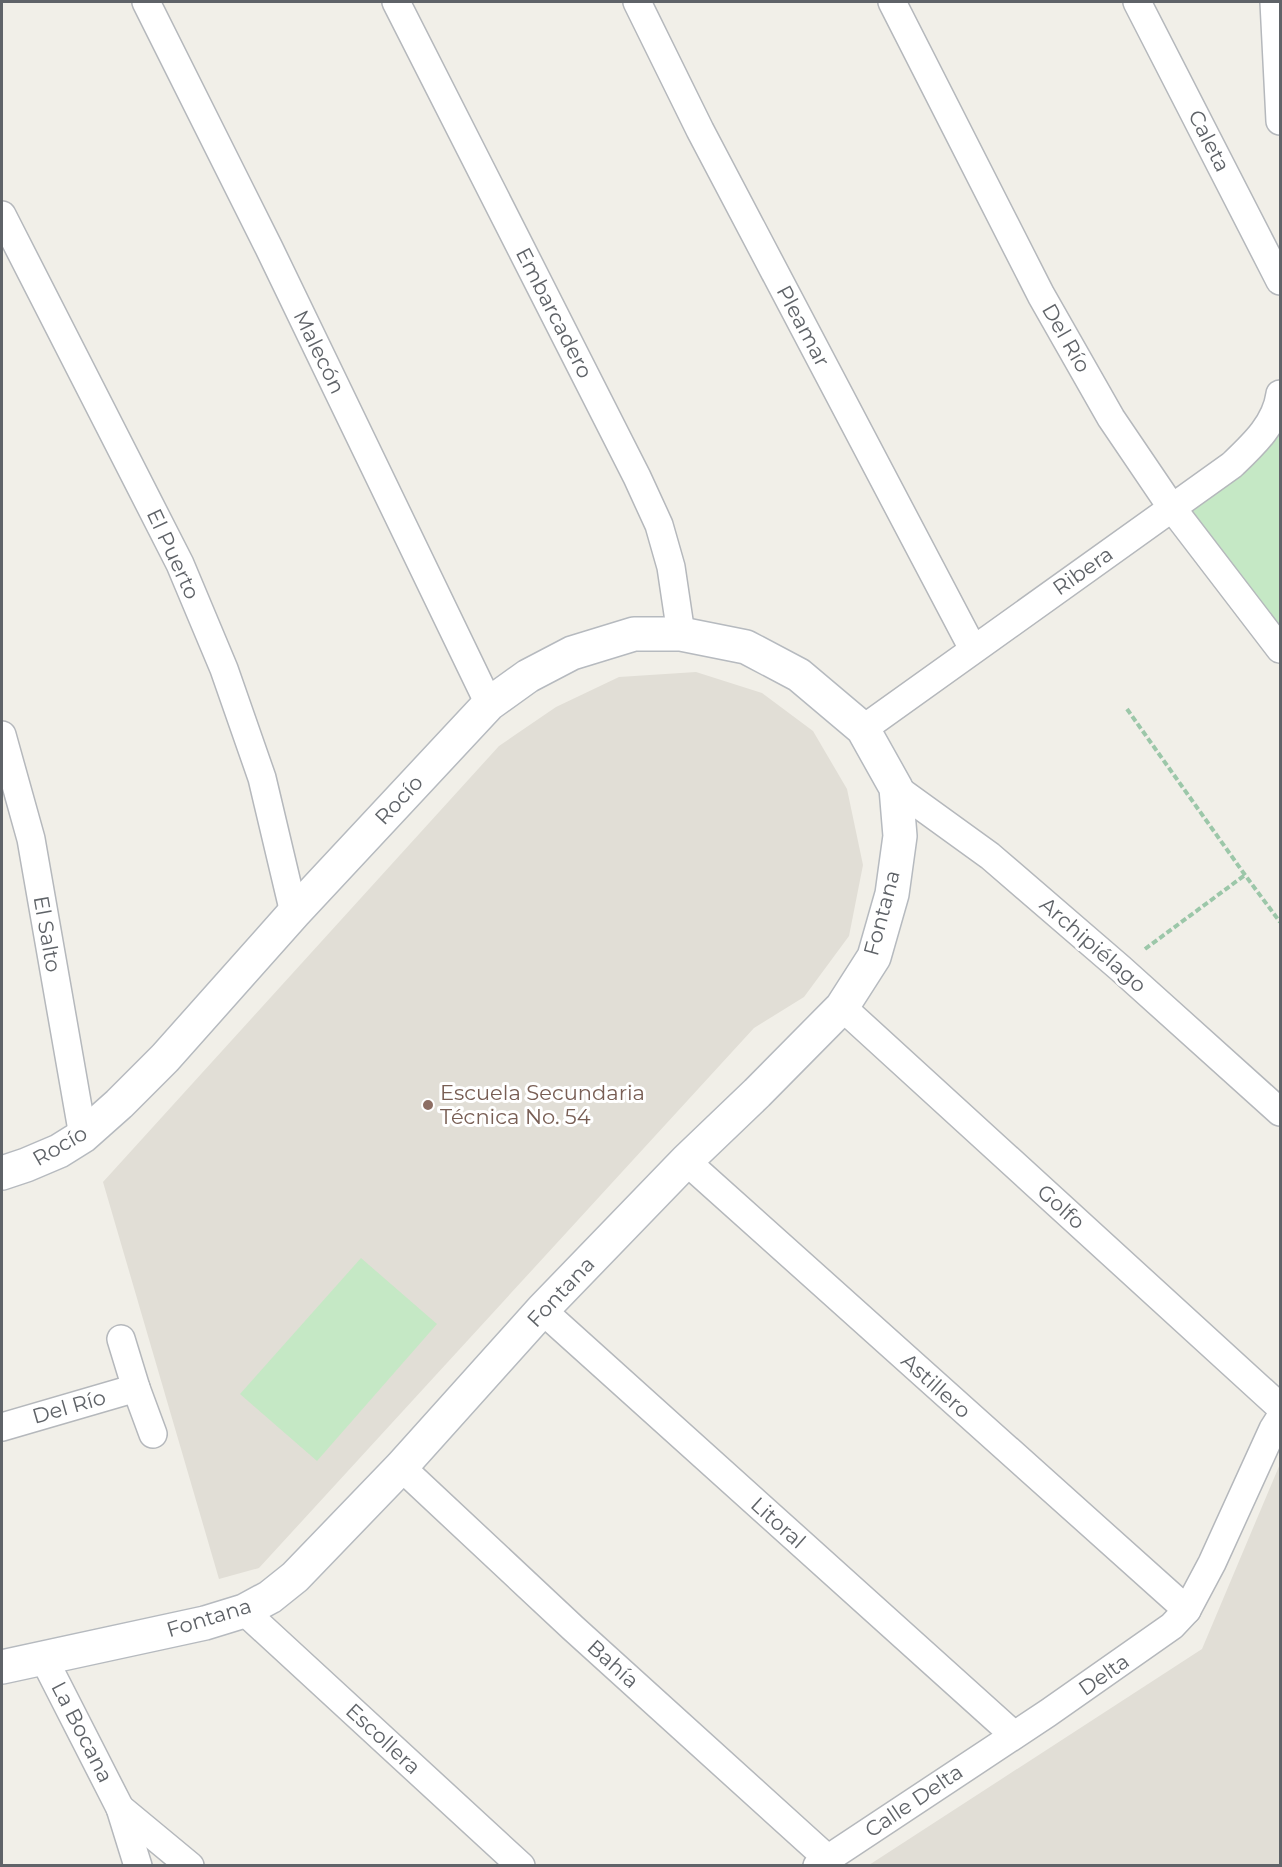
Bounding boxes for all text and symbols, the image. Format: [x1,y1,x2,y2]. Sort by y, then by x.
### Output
street label: Caleta [1183,106,1236,176]
street label: Embarcadero [511,243,598,382]
street label: Pleamar [772,281,835,371]
street label: Del Río [1037,299,1096,377]
street label: Malecón [289,306,350,398]
street label: El Puerto [142,505,205,603]
street label: Ribera [1048,541,1118,600]
street label: Rocío [369,770,428,830]
street label: Fontana [858,867,905,958]
street label: Archipiélago [1035,892,1152,998]
street label: El Salto [28,894,67,974]
place label: Escuela Secundaria Técnica No. 54 [440,1080,645,1129]
marker: Escuela Secundaria Técnica No. 54 [421,1098,435,1112]
street label: Rocío [28,1120,91,1171]
street label: Golfo [1032,1179,1090,1234]
street label: Fontana [522,1251,600,1332]
street label: Astillero [897,1348,976,1423]
street label: Del Río [29,1384,108,1429]
street label: Litoral [746,1492,811,1554]
street label: Fontana [163,1593,254,1642]
street label: Bahía [583,1634,644,1693]
street label: Delta [1074,1648,1134,1701]
street label: La Bocana [46,1677,119,1786]
street label: Escollera [341,1698,426,1779]
street label: Calle Delta [860,1759,967,1842]

